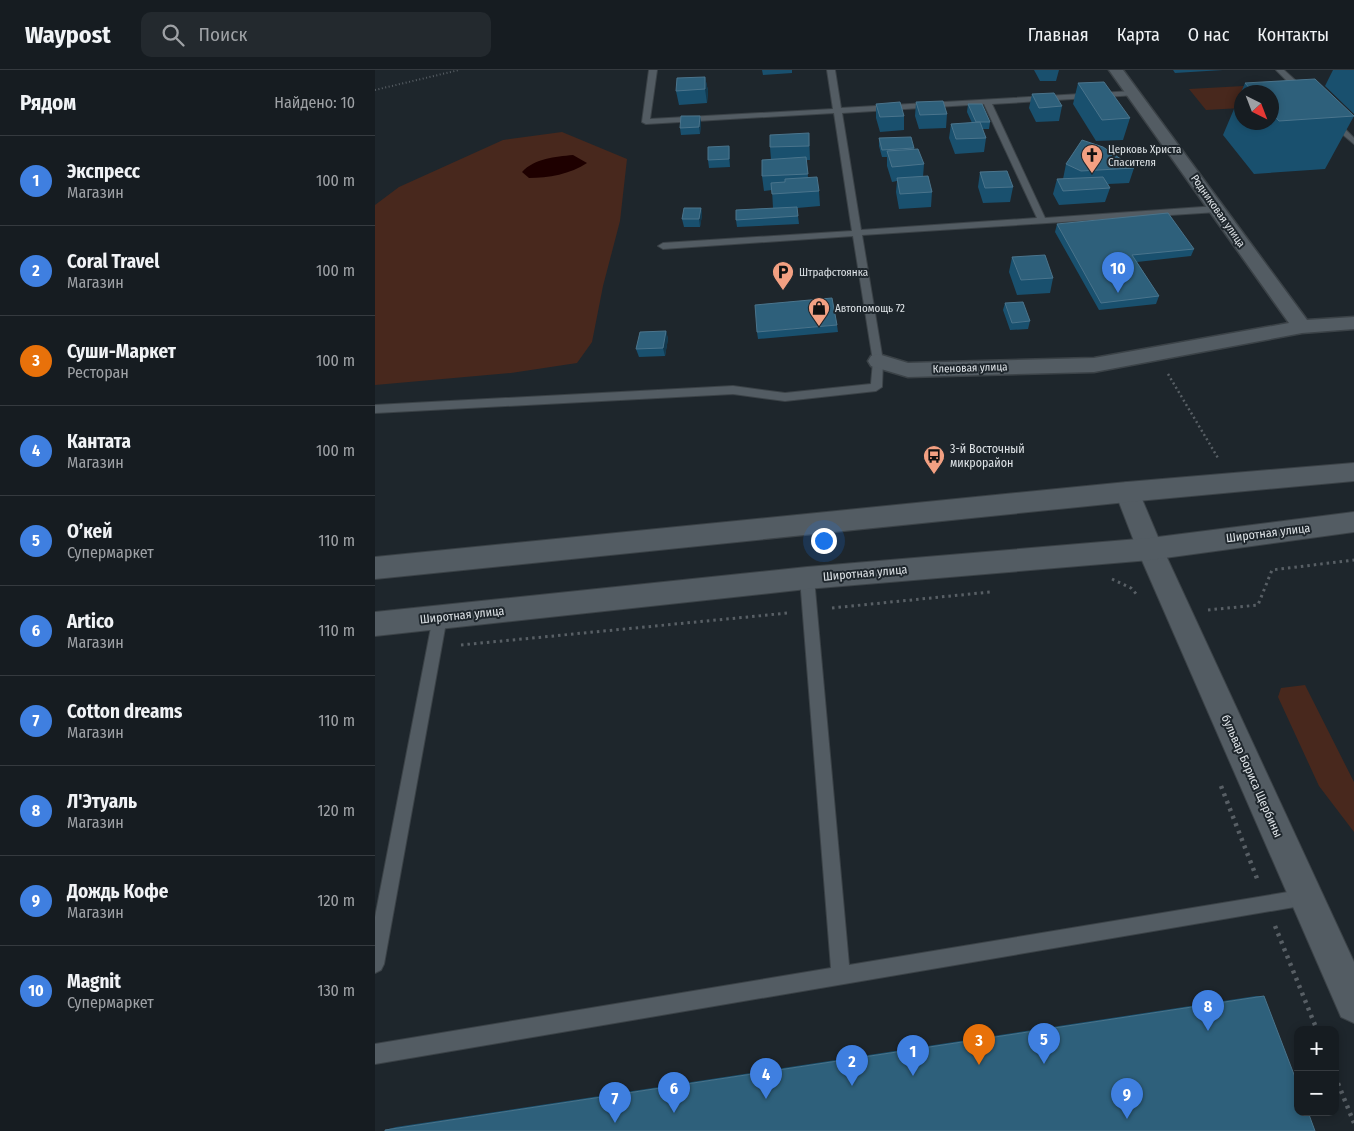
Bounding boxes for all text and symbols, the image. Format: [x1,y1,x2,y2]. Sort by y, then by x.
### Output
search box [141,12,491,57]
text: Waypost [25,21,111,49]
icon: search [159,21,187,49]
text: Поиск [199,23,247,46]
text: Главная [1028,24,1089,46]
text: Карта [1117,24,1160,46]
text: О нас [1188,24,1229,46]
text: Контакты [1257,24,1329,46]
north arrow [1234,85,1279,130]
text: Рядом [20,90,76,116]
text: Найдено: 10 [274,93,355,112]
church icon: Церковь Христа Спасителя [1080,143,1104,174]
place label: Церковь Христа Спасителя [1108,143,1181,169]
text: Экспресс [67,160,140,183]
text: 1 [33,171,39,190]
text: 100 m [316,171,355,190]
street label: Родниковая улица [1188,172,1248,250]
text: Магазин [67,183,124,202]
text: Coral Travel [67,250,159,273]
pin: 10 [1102,252,1134,293]
parking icon: Штрафстоянка [771,260,795,291]
text: 2 [32,261,40,280]
text: 100 m [316,261,355,280]
place label: Штрафстоянка [799,266,868,279]
text: Магазин [67,273,124,292]
shop icon: Автопомощь 72 [807,296,831,327]
place label: Автопомощь 72 [835,302,905,315]
text: Суши-Маркет [67,340,176,363]
text: 3 [32,351,40,370]
text: 100 m [316,351,355,370]
street label: Кленовая улица [932,360,1008,376]
text: Ресторан [67,363,129,382]
text: Кантата [67,430,131,453]
text: 4 [32,441,40,460]
text: 100 m [316,441,355,460]
place label: 3-й Восточный микрорайон [950,442,1025,470]
bus stop icon: 3-й Восточный микрорайон [922,444,946,475]
text: Магазин [67,453,124,472]
text: О’кей [67,520,112,543]
street label: Широтная улица [1225,521,1311,545]
your location [811,528,837,554]
text: 5 [32,531,40,550]
text: 110 m [318,531,355,550]
text: Супермаркет [67,543,154,562]
street label: Широтная улица [822,562,908,584]
street label: Широтная улица [419,604,505,626]
text: Artico [67,610,114,633]
text: 6 [32,621,40,640]
text: 110 m [318,621,355,640]
text: Магазин [67,633,124,652]
text: Cotton dreams [67,700,182,723]
text: 7 [33,711,39,730]
text: 110 m [318,711,355,730]
street label: бульвар Бориса Щербины [1219,713,1285,839]
text: Магазин [67,723,124,742]
text: Л'Этуаль [67,790,137,813]
text: 8 [32,801,40,820]
text: 120 m [317,801,355,820]
text: Магазин [67,813,124,832]
text: Дождь Кофе [67,880,168,903]
text: 9 [32,891,40,910]
text: 120 m [317,891,355,910]
text: Магазин [67,903,124,922]
text: Magnit [67,970,121,993]
text: 10 [28,981,44,1000]
text: 130 m [317,981,355,1000]
pin: 8 [1192,990,1224,1031]
text: Супермаркет [67,993,154,1012]
pin: 5 [1028,1023,1060,1064]
pin: 3 [963,1024,995,1065]
map controls [1294,1026,1339,1116]
button: + [1294,1026,1339,1071]
pin: 1 [897,1035,929,1076]
pin: 2 [836,1045,868,1086]
pin: 4 [750,1058,782,1099]
button: − [1294,1071,1339,1116]
pin: 6 [658,1072,690,1113]
pin: 9 [1111,1078,1143,1119]
pin: 7 [599,1082,631,1123]

